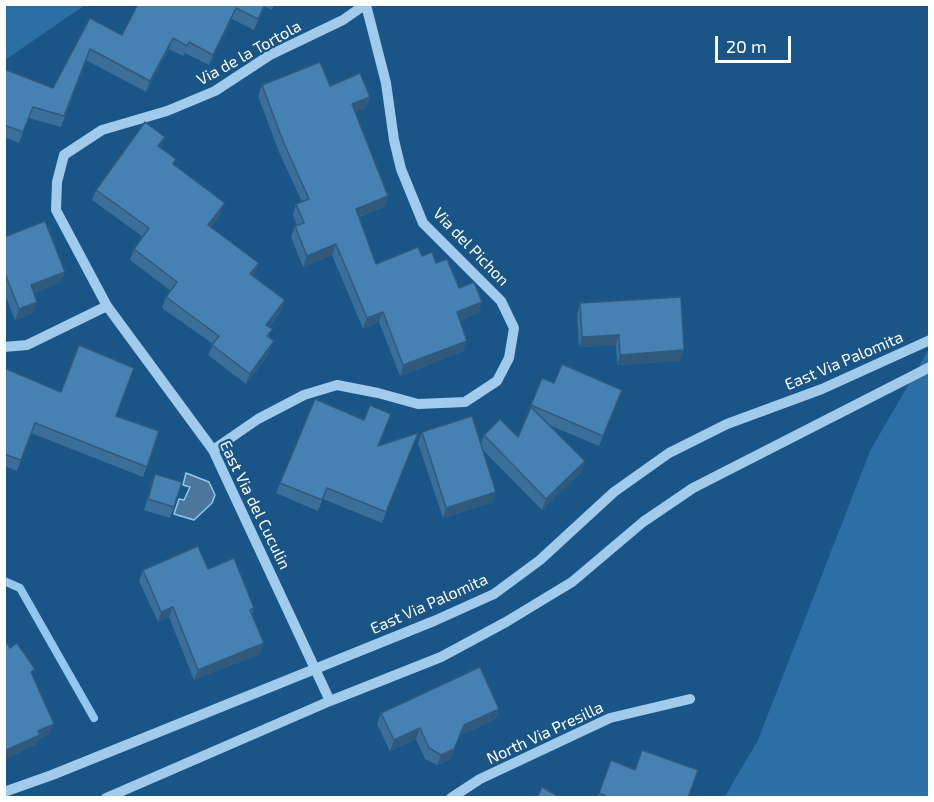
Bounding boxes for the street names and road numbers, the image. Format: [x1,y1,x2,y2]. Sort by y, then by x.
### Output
street label: Via de la Tortola [194,16,304,90]
street label: Via del Pichon [429,204,513,290]
street label: East Via Palomita [782,327,906,395]
street label: East Via del Cuculin [215,437,295,573]
street label: East Via Palomita [367,570,491,638]
street label: North Via Presilla [484,698,606,768]

